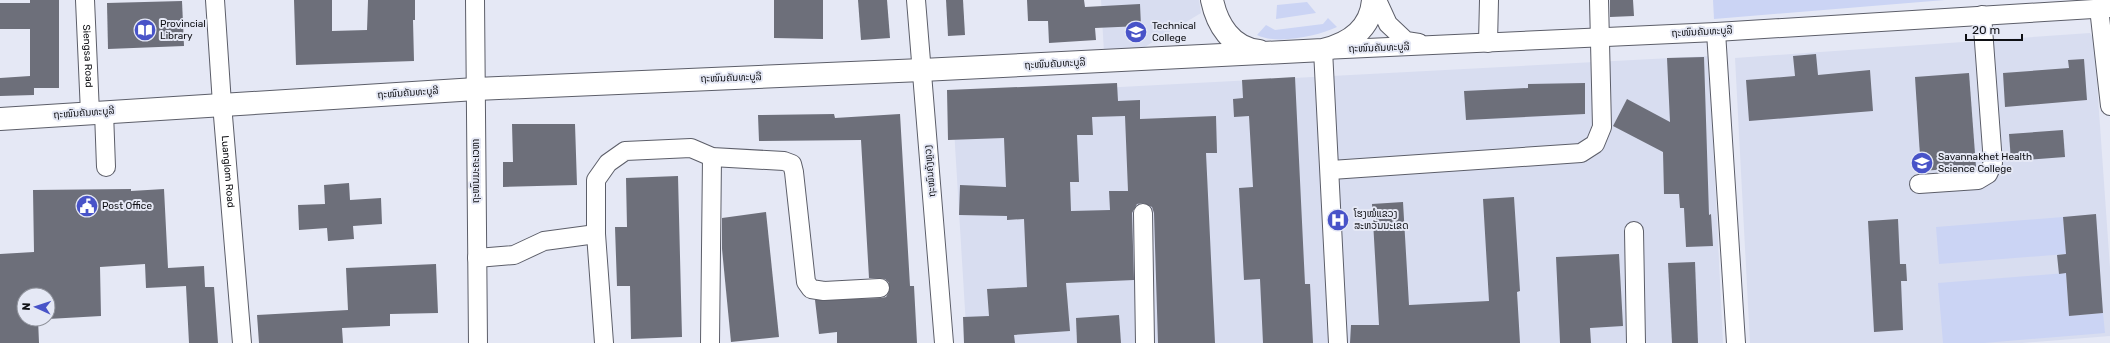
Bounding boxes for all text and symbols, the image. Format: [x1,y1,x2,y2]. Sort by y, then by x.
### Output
scale bar [1966,16,2022,42]
library icon: Provincial Library [132,17,158,43]
place label: Provincial Library [160,18,206,42]
school or university icon: Technical College [1123,19,1149,45]
place label: Technical College [1152,20,1196,44]
street label: ຖະໜົນຄັນທະບູລີ [1671,23,1733,40]
text: 20 m [1972,23,2000,37]
street label: Siengsa Road [80,24,95,88]
street label: ຖະໜົນຄັນທະບູລີ [1348,40,1410,55]
street label: ຖະໜົນຄັນທະບູລີ [1024,55,1086,72]
street label: ຖະໜົນຄັນທະບູລີ [700,70,762,85]
street label: ຖະໜົນຄັນທະບູລີ [377,84,439,101]
street label: ຖະໜົນຄັນທະບູລີ [53,104,115,121]
street label: Luanglom Road [219,135,237,208]
street label: ຖະໜົນມະຄະເວຫາ [470,139,482,203]
street label: ຖະໜົນຄັງຫຼວງ [922,144,938,198]
school or university icon: Savannakhet Health Science College [1909,150,1935,176]
place label: Savannakhet Health Science College [1938,151,2032,175]
public building icon: Post Office [74,193,100,219]
place label: Post Office [102,200,152,212]
hospital icon: ໂຮງໝໍແຂວງ ສະຫວັນນະເຂດ [1325,207,1351,233]
place label: ໂຮງໝໍແຂວງ ສະຫວັນນະເຂດ [1353,208,1409,232]
north arrow [16,287,56,327]
text: N [20,302,33,311]

